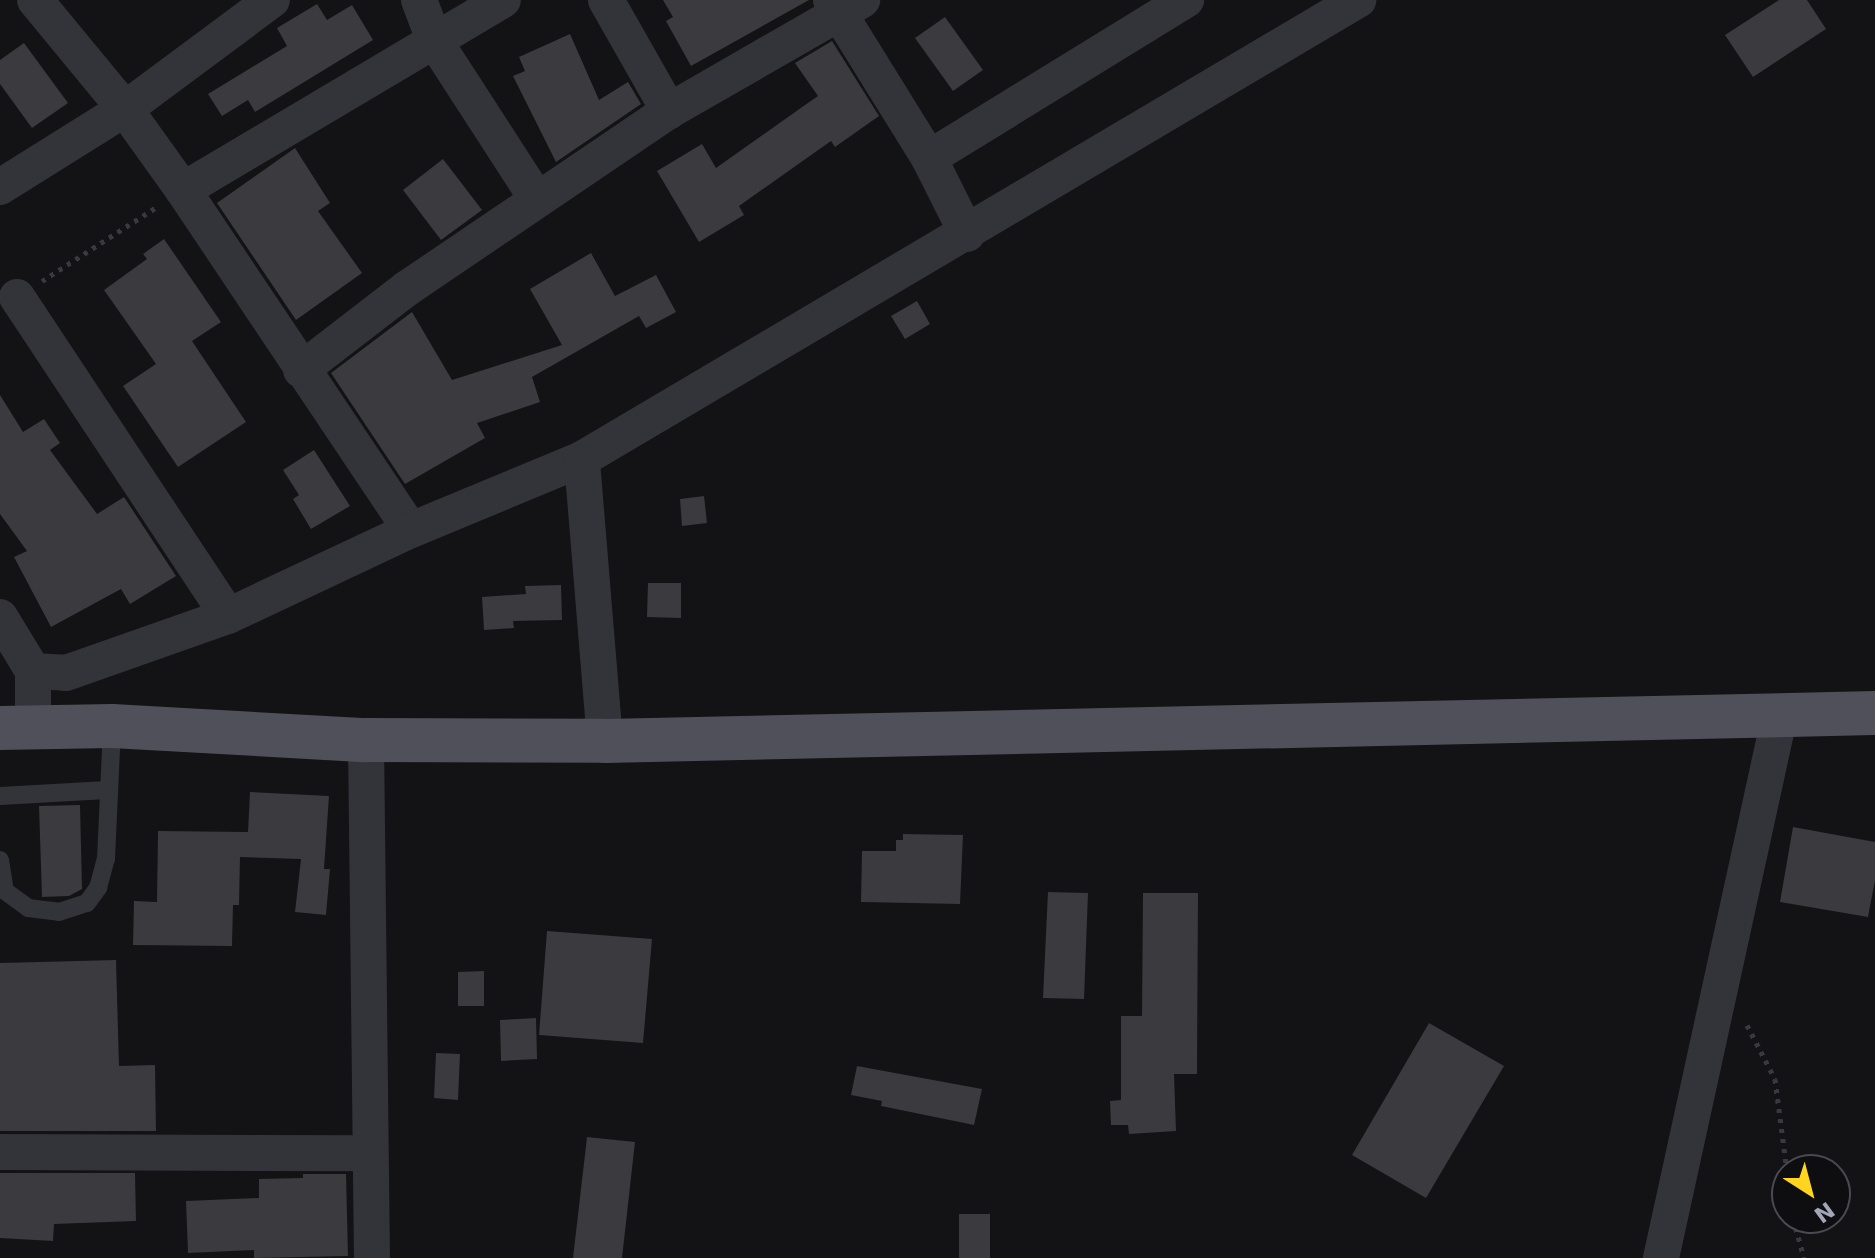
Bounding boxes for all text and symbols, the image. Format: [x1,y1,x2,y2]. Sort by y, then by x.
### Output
north arrow [1771,1154,1851,1234]
text: N [1809,1197,1839,1228]

